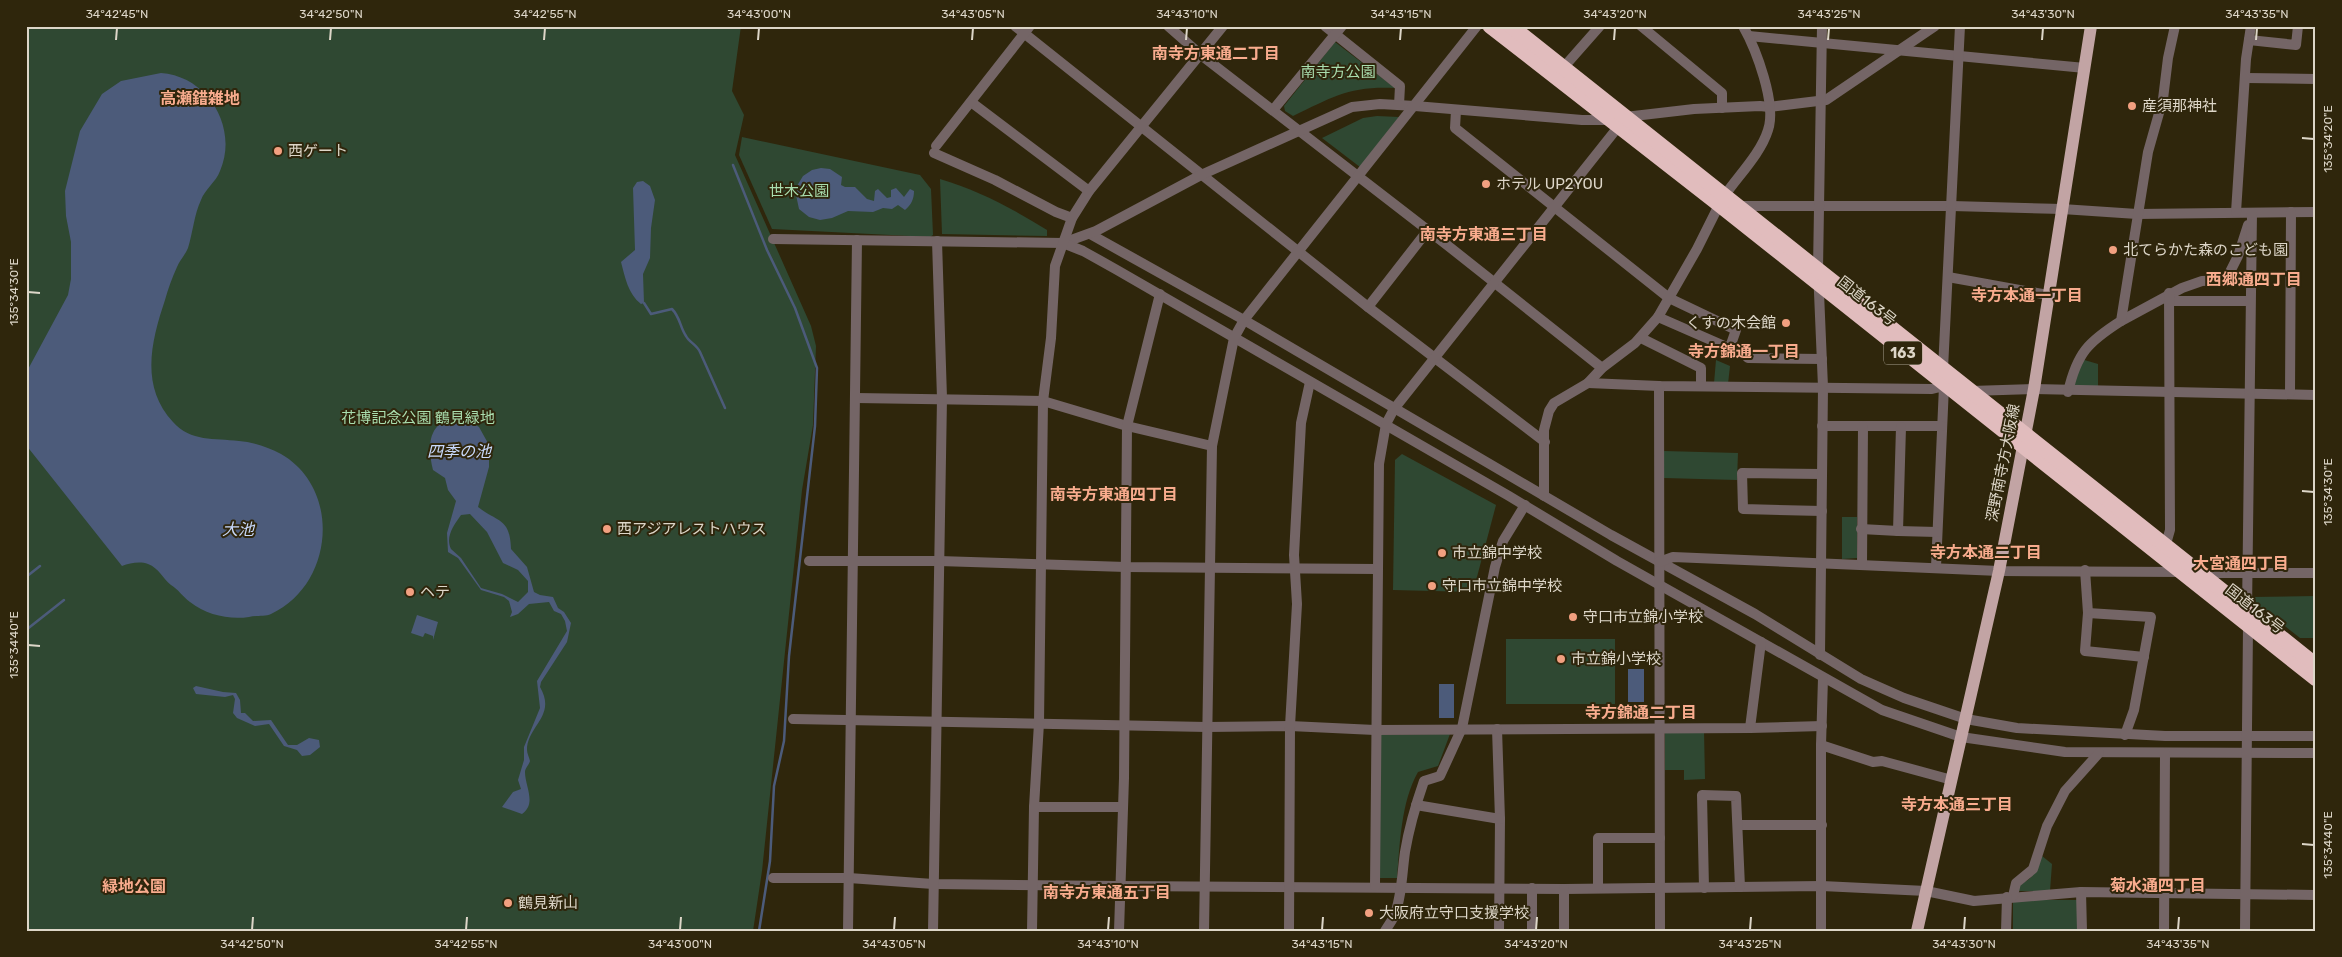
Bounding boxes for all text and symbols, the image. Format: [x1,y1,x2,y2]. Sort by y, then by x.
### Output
text: 34°42'45"N [86,7,148,21]
text: 34°42'50"N [299,7,363,21]
text: 34°42'55"N [513,7,577,21]
text: 34°43'00"N [727,7,791,21]
text: 34°43'05"N [941,7,1005,21]
text: 34°43'10"N [1156,7,1218,21]
text: 34°43'15"N [1370,7,1432,21]
text: 34°43'20"N [1583,7,1647,21]
text: 34°43'25"N [1797,7,1861,21]
text: 34°43'30"N [2011,7,2075,21]
text: 34°43'35"N [2225,7,2289,21]
district label: 南寺方東通二丁目 [1152,44,1280,63]
park label: 南寺方公園 [1300,63,1376,81]
district label: 高瀬錯雑地 [160,89,240,108]
place label: 産須那神社 [2142,97,2217,115]
marker: 産須那神社 [2126,100,2138,112]
text: 135°34'20"E [2321,105,2335,173]
place label: 西ゲート [288,142,348,160]
marker: 西ゲート [272,145,284,157]
place label: ホテル UP2YOU [1496,175,1603,193]
marker: ホテル UP2YOU [1480,178,1492,190]
park label: 世木公園 [769,182,829,200]
district label: 南寺方東通三丁目 [1420,225,1548,244]
place label: 北てらかた森のこども園 [2123,241,2288,259]
marker: 北てらかた森のこども園 [2107,244,2119,256]
text: 135°34'30"E [7,258,21,326]
district label: 西郷通四丁目 [2206,270,2302,289]
street label: 国道163号 [1834,273,1900,329]
district label: 寺方本通一丁目 [1971,286,2083,305]
place label: くすの木会館 [1686,314,1776,332]
marker: くすの木会館 [1780,317,1792,329]
district label: 寺方錦通一丁目 [1688,342,1800,361]
road number: 163 [1884,342,1922,364]
street label: 深野南寺方大阪線 [1983,402,2023,524]
park label: 花博記念公園 鶴見緑地 [341,409,495,427]
water label: 四季の池 [427,442,493,461]
text: 135°34'30"E [2321,458,2335,526]
district label: 南寺方東通四丁目 [1050,485,1178,504]
water label: 大池 [222,520,256,539]
place label: 西アジアレストハウス [617,520,766,538]
marker: 西アジアレストハウス [601,523,613,535]
district label: 寺方本通二丁目 [1930,543,2042,562]
place label: 市立錦中学校 [1452,544,1542,562]
marker: 市立錦中学校 [1436,547,1448,559]
district label: 大宮通四丁目 [2193,554,2289,573]
place label: 守口市立錦中学校 [1442,577,1562,595]
marker: 守口市立錦中学校 [1426,580,1438,592]
street label: 国道163号 [2222,581,2288,637]
place label: ヘテ [420,583,450,601]
marker: ヘテ [404,586,416,598]
place label: 守口市立錦小学校 [1583,608,1703,626]
text: 135°34'40"E [7,611,21,679]
marker: 守口市立錦小学校 [1567,611,1579,623]
place label: 市立錦小学校 [1571,650,1661,668]
marker: 市立錦小学校 [1555,653,1567,665]
district label: 寺方錦通二丁目 [1585,703,1697,722]
district label: 寺方本通三丁目 [1901,795,2013,814]
text: 135°34'40"E [2321,811,2335,879]
district label: 菊水通四丁目 [2110,876,2206,895]
district label: 緑地公園 [102,877,166,896]
district label: 南寺方東通五丁目 [1043,883,1171,902]
place label: 鶴見新山 [518,894,578,912]
marker: 鶴見新山 [502,897,514,909]
place label: 大阪府立守口支援学校 [1379,904,1529,922]
marker: 大阪府立守口支援学校 [1363,907,1375,919]
text: 34°42'50"N [220,937,284,951]
text: 34°42'55"N [434,937,498,951]
text: 34°43'00"N [648,937,712,951]
text: 34°43'05"N [862,937,926,951]
text: 34°43'10"N [1077,937,1139,951]
text: 34°43'15"N [1291,937,1353,951]
text: 34°43'20"N [1504,937,1568,951]
text: 34°43'25"N [1718,937,1782,951]
text: 34°43'30"N [1932,937,1996,951]
text: 34°43'35"N [2146,937,2210,951]

